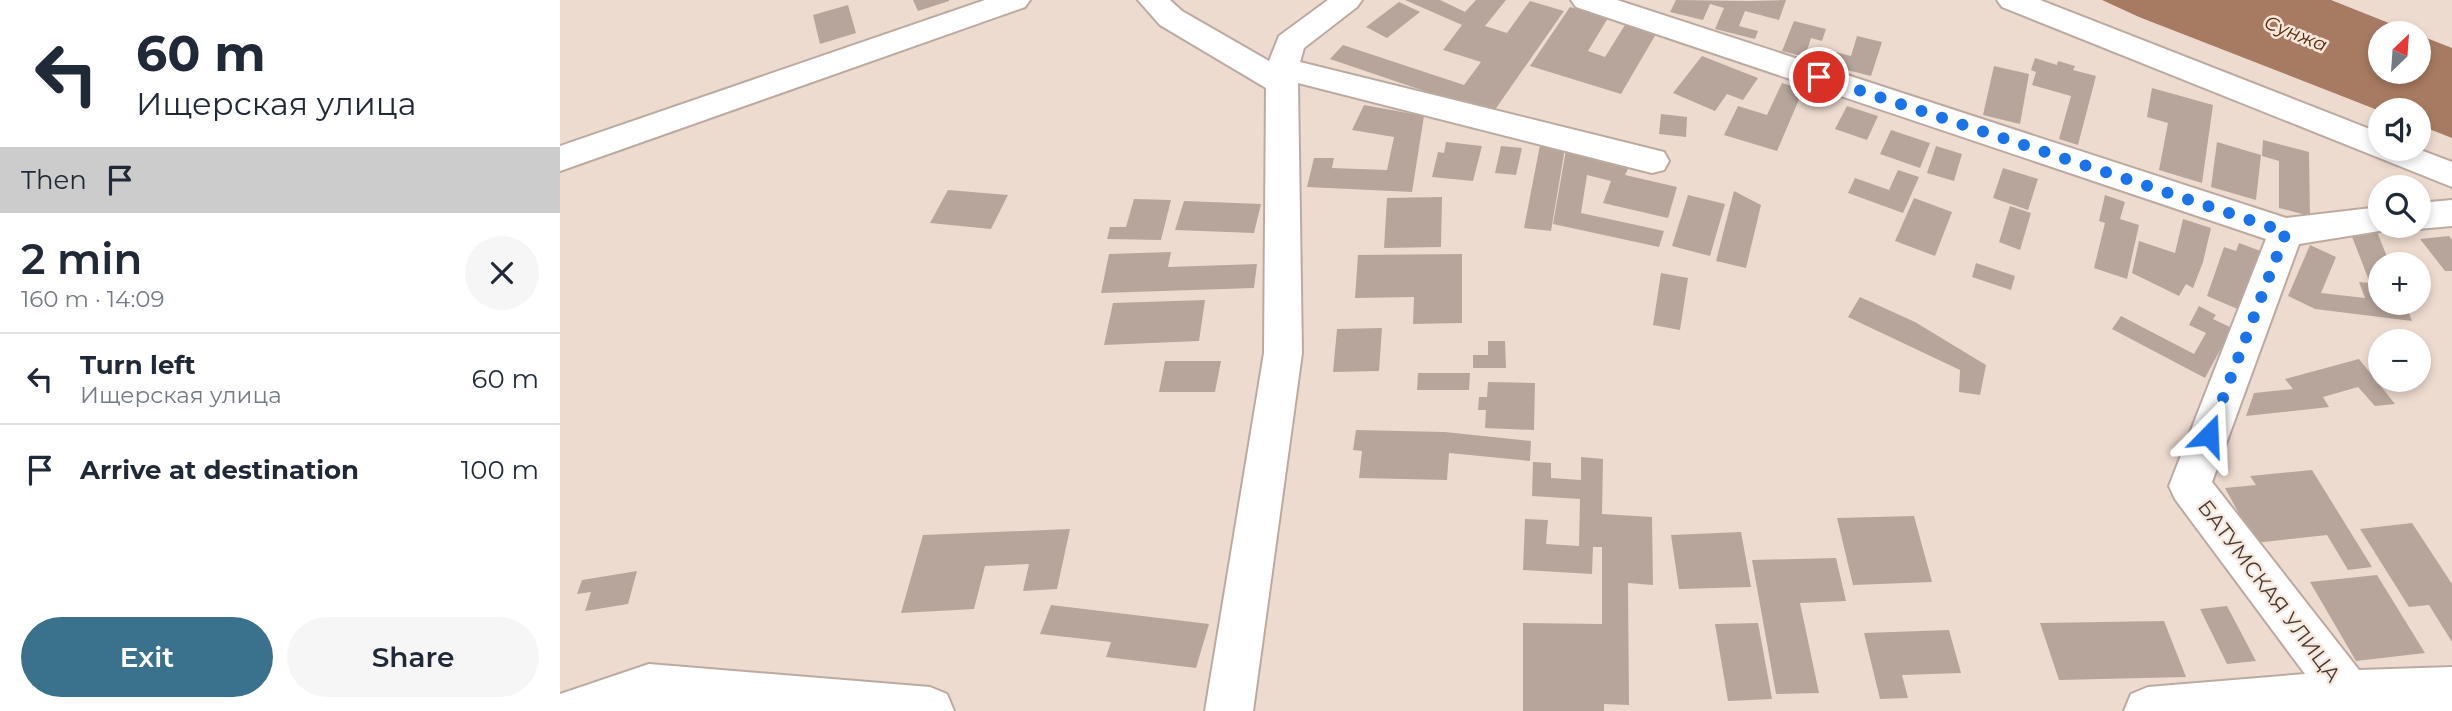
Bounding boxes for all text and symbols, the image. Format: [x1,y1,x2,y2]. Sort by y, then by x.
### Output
water label: Сунжа [2261,10,2331,56]
north arrow [2368,21,2431,84]
map controls [2368,21,2431,392]
text: 60 m [136,24,266,83]
icon: left [21,28,112,119]
pin [1789,47,1849,107]
icon: arrive [1800,58,1838,96]
text: Ищерская улица [136,84,416,123]
button: sound [2368,98,2431,161]
icon: arrive [101,161,139,199]
text: Then [21,164,87,196]
button: search [2368,175,2431,238]
text: 2 min [21,233,142,285]
button: close [465,236,539,310]
button: + [2368,252,2431,315]
text: 160 m · 14:09 [21,285,165,313]
button: − [2368,329,2431,392]
text: Turn left [80,349,196,381]
icon: left [21,360,59,398]
text: 60 m [472,363,539,395]
text: Ищерская улица [80,381,282,409]
position arrow [2172,398,2246,472]
icon: arrive [21,451,59,489]
text: Arrive at destination [80,454,359,486]
text: 100 m [461,454,539,486]
street label: БАТУМСКАЯ УЛИЦА [2193,495,2346,687]
button: Exit [21,617,273,697]
button: Share [287,617,539,697]

